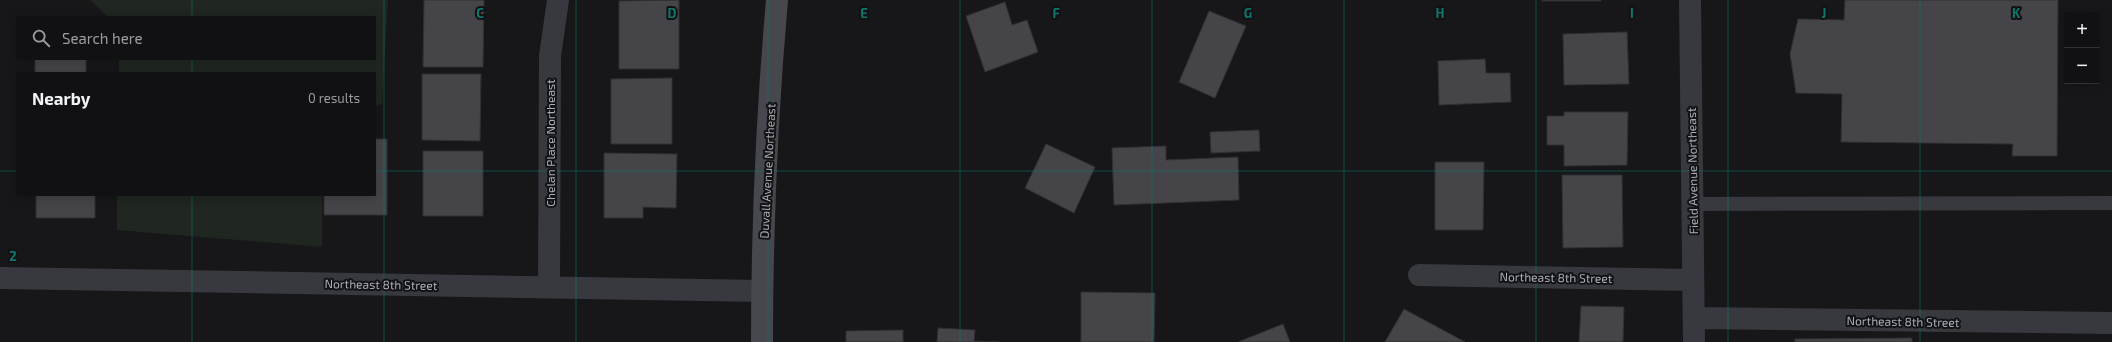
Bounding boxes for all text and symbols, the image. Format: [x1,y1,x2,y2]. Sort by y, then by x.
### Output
text: C [476,5,484,21]
text: D [668,5,677,21]
text: E [860,5,868,21]
text: F [1052,5,1060,21]
text: G [1244,5,1252,21]
text: H [1436,5,1445,21]
text: I [1630,5,1634,21]
text: J [1822,5,1826,21]
text: K [2012,5,2021,21]
map controls [2064,12,2100,84]
button: + [2064,12,2100,48]
search box [16,16,376,60]
icon: search [30,27,52,49]
text: Search here [62,29,143,47]
button: − [2064,48,2100,84]
street label: Chelan Place Northeast [543,79,557,207]
text: Nearby [32,88,90,108]
text: 0 results [308,90,360,106]
street label: Duvall Avenue Northeast [756,103,778,239]
street label: Field Avenue Northeast [1684,107,1700,235]
text: 2 [9,248,17,264]
street label: Northeast 8th Street [1499,269,1613,285]
street label: Northeast 8th Street [324,276,438,292]
street label: Northeast 8th Street [1846,313,1960,329]

